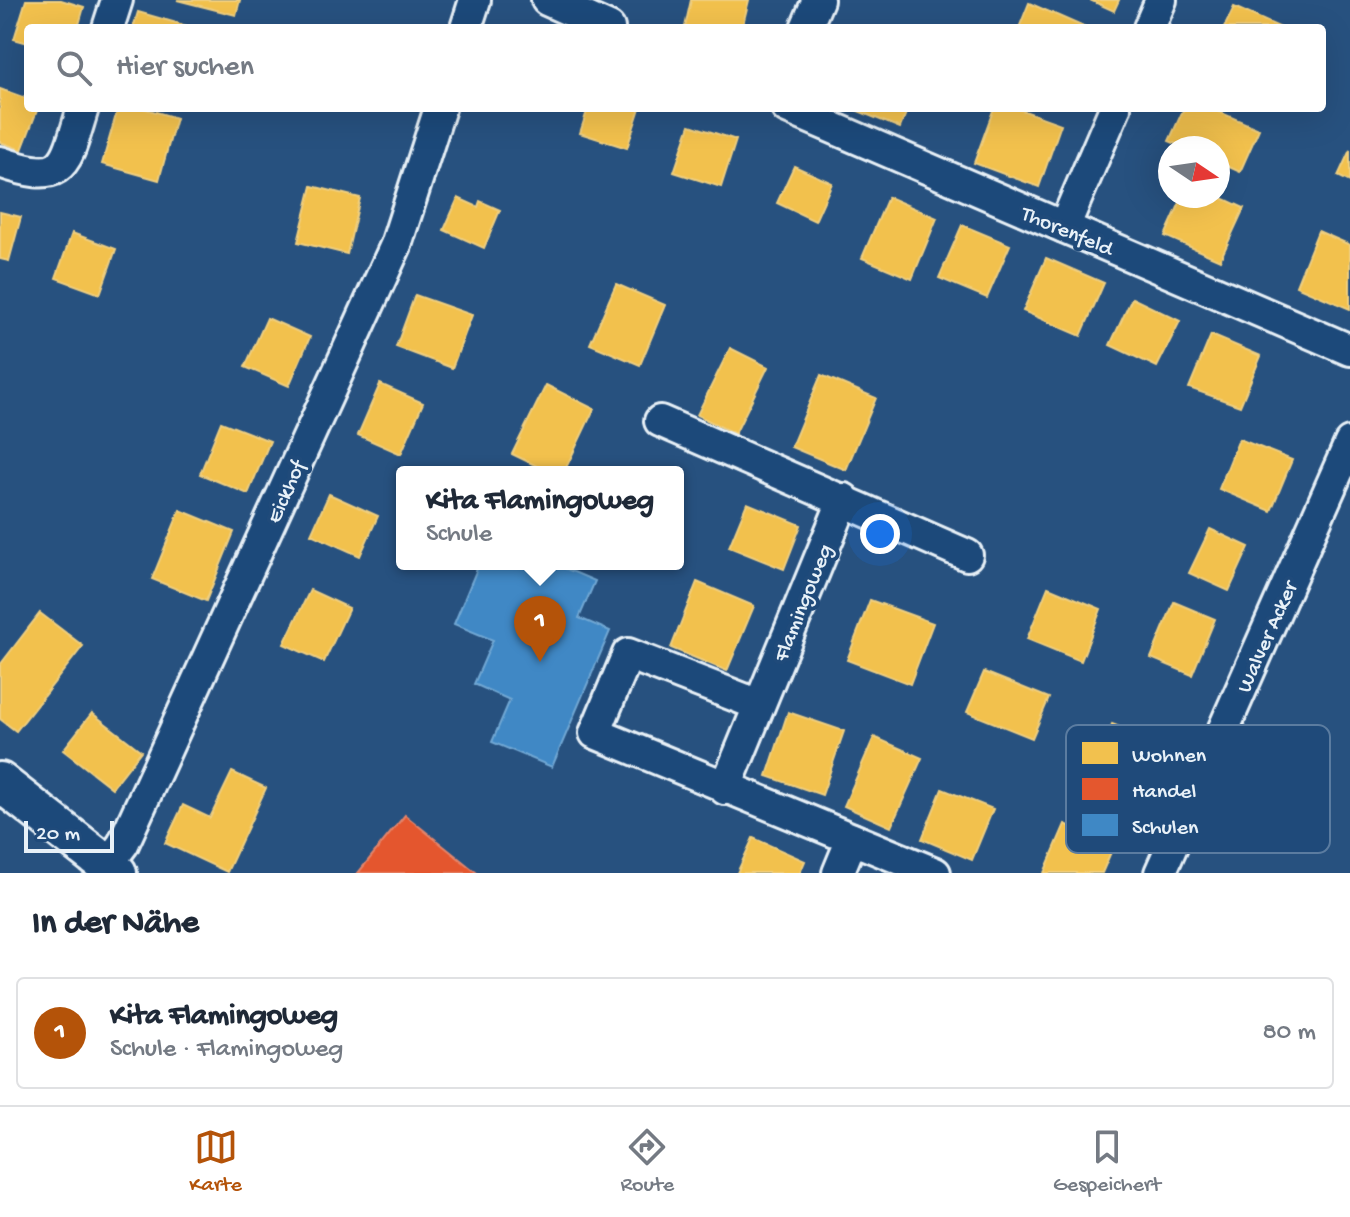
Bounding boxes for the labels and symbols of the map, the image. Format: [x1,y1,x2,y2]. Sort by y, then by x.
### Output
north arrow [1158,136,1230,208]
street label: Thorenfeld [1015,201,1118,264]
street label: Eickhof [262,455,314,528]
your location [860,514,900,554]
street label: Flamingoweg [769,541,840,667]
street label: Walver Acker [1233,576,1306,697]
pin: 1 [514,596,566,662]
legend [1066,725,1330,853]
text: Wohnen [1132,744,1207,770]
text: Handel [1132,780,1196,806]
text: Schulen [1132,816,1199,842]
scale bar [24,817,114,853]

